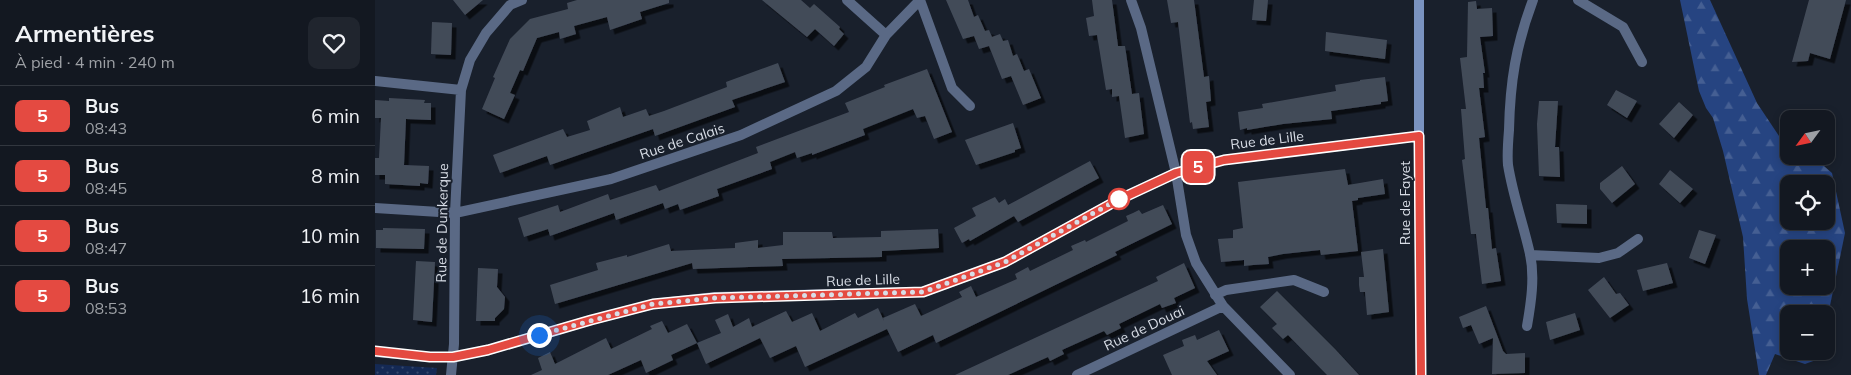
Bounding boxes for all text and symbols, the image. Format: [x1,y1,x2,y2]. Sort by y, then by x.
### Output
button: heart [308,17,360,69]
text: Armentières [15,18,155,48]
text: À pied · 4 min · 240 m [15,52,175,72]
text: Bus [85,94,119,118]
text: 5 [37,104,48,127]
text: 6 min [311,104,360,128]
north arrow [1780,110,1835,165]
map controls [1780,110,1835,360]
text: 08:43 [85,118,127,138]
street label: Rue de Calais [637,119,727,163]
street label: Rue de Lille [1229,127,1305,153]
line badge: 5 [1182,151,1214,183]
text: Bus [85,154,119,178]
text: 5 [1193,155,1203,178]
street label: Rue de Fayet [1396,161,1414,245]
street label: Rue de Dunkerque [432,163,452,283]
text: 5 [37,164,48,187]
text: 8 min [311,164,360,188]
button: locate [1780,175,1835,230]
text: 08:45 [85,178,127,198]
unlabelled marker [1108,188,1130,210]
text: Bus [85,214,119,238]
text: 5 [37,224,48,247]
text: 10 min [300,224,360,248]
text: 08:47 [85,238,127,258]
button: + [1780,240,1835,295]
street label: Rue de Lille [826,270,900,290]
text: Bus [85,274,119,298]
text: 5 [37,284,48,307]
text: 16 min [300,284,360,308]
text: 08:53 [85,298,127,318]
street label: Rue de Douai [1101,301,1187,355]
button: − [1780,305,1835,360]
your location [527,323,552,348]

